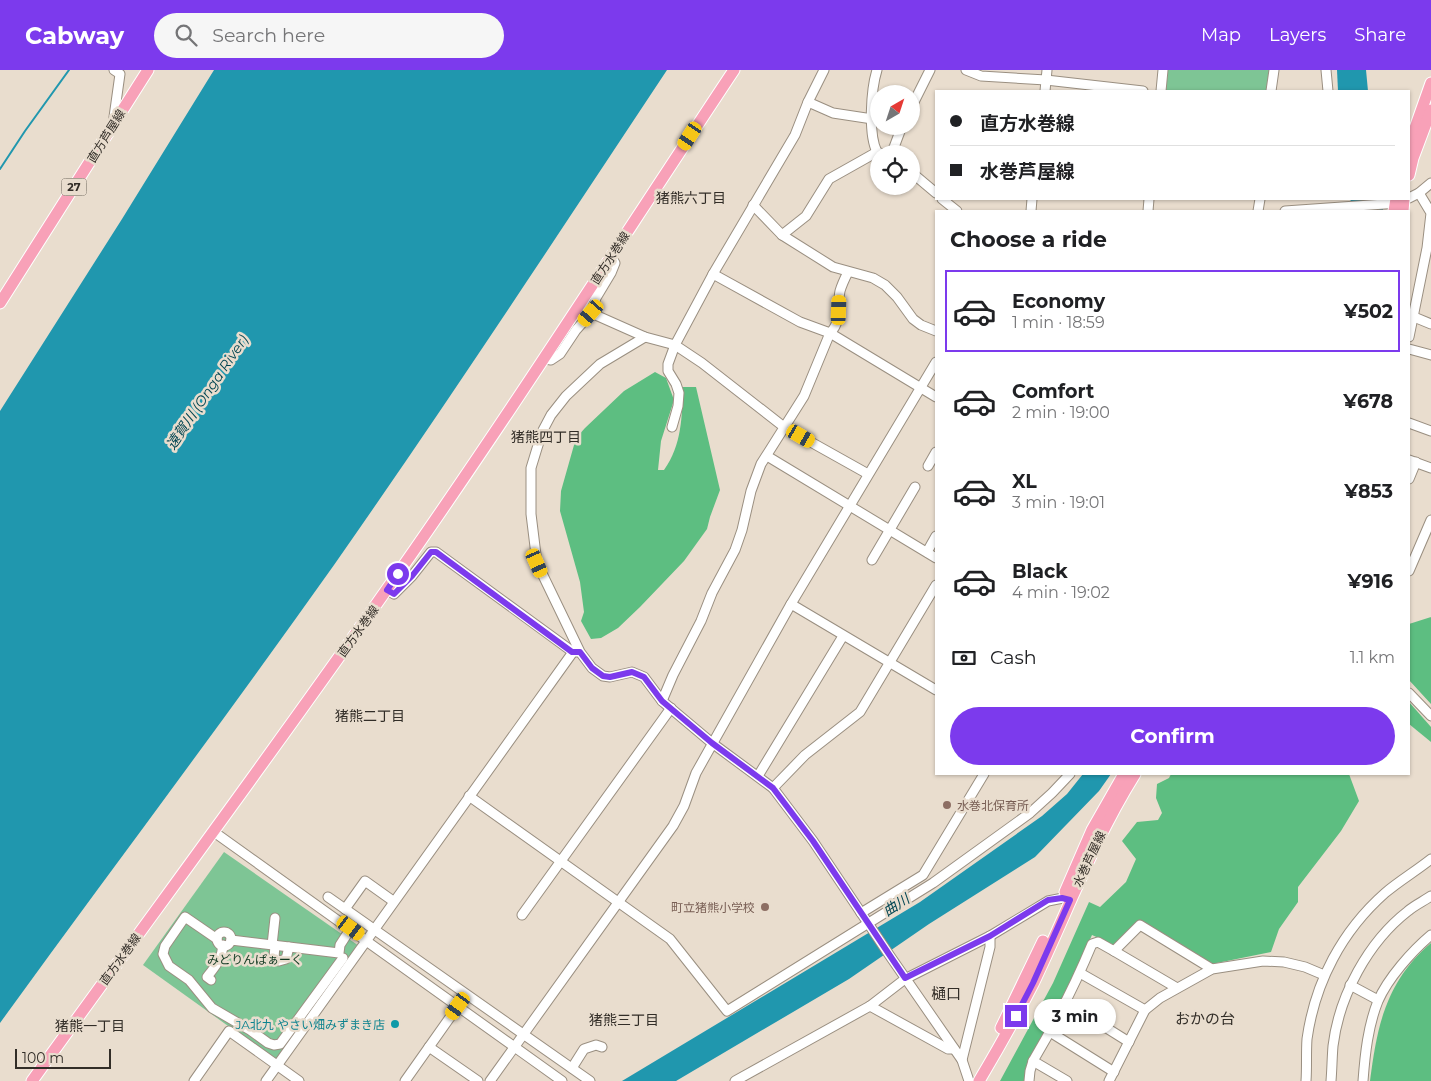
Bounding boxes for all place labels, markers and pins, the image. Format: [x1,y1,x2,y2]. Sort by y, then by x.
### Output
place label: 水巻北保育所 [957,798,1029,813]
marker: 水巻北保育所 [941,799,953,811]
place label: 町立猪熊小学校 [671,900,755,915]
marker: 町立猪熊小学校 [759,901,771,913]
place label: JA北九 やさい畑みずまき店 [234,1017,385,1032]
marker: JA北九 やさい畑みずまき店 [389,1018,401,1030]

